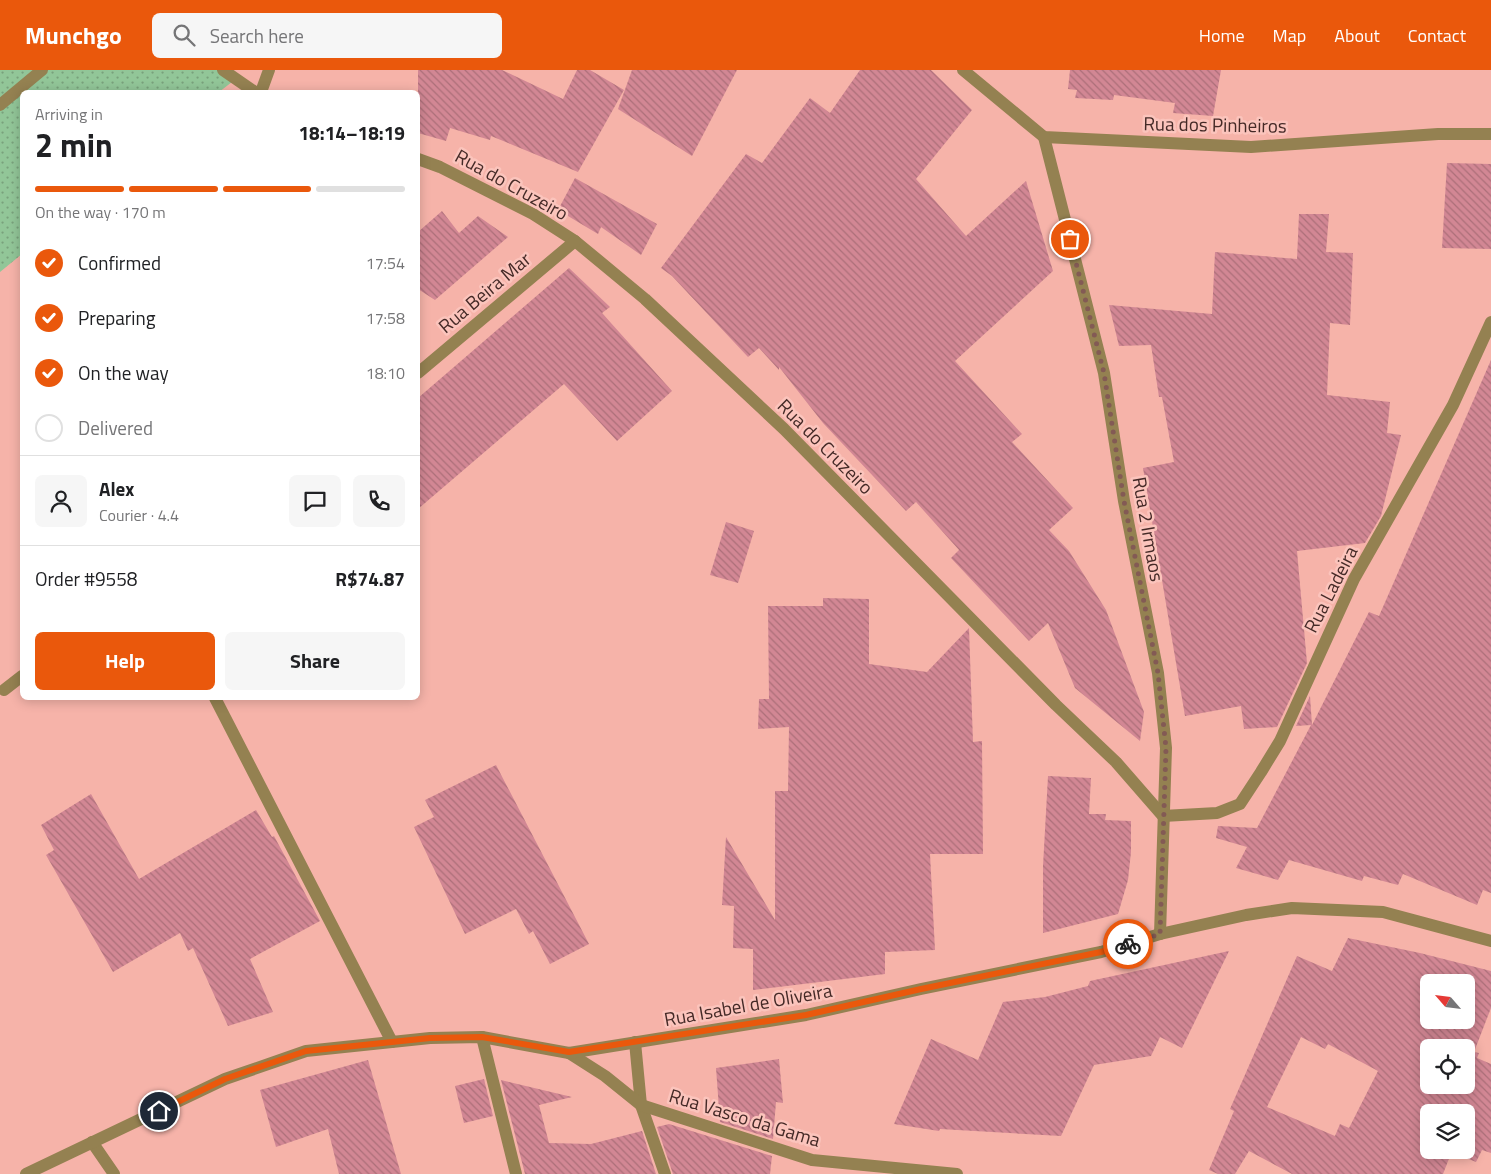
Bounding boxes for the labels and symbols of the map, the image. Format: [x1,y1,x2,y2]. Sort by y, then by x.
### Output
street label: Rua dos Pinheiros [1143,108,1287,140]
street label: Rua do Cruzeiro [450,141,574,227]
pin [1049,218,1091,260]
street label: Rua Beira Mar [431,244,537,340]
street label: Rua do Cruzeiro [771,391,881,501]
street label: Rua 2 Irmaos [1126,474,1172,584]
street label: Rua Ladeira [1296,540,1364,637]
courier [1103,919,1153,969]
north arrow [1420,974,1475,1029]
street label: Rua Isabel de Oliveira [662,975,835,1033]
street label: Rua Vasco da Gama [666,1080,825,1154]
pin [138,1090,180,1132]

